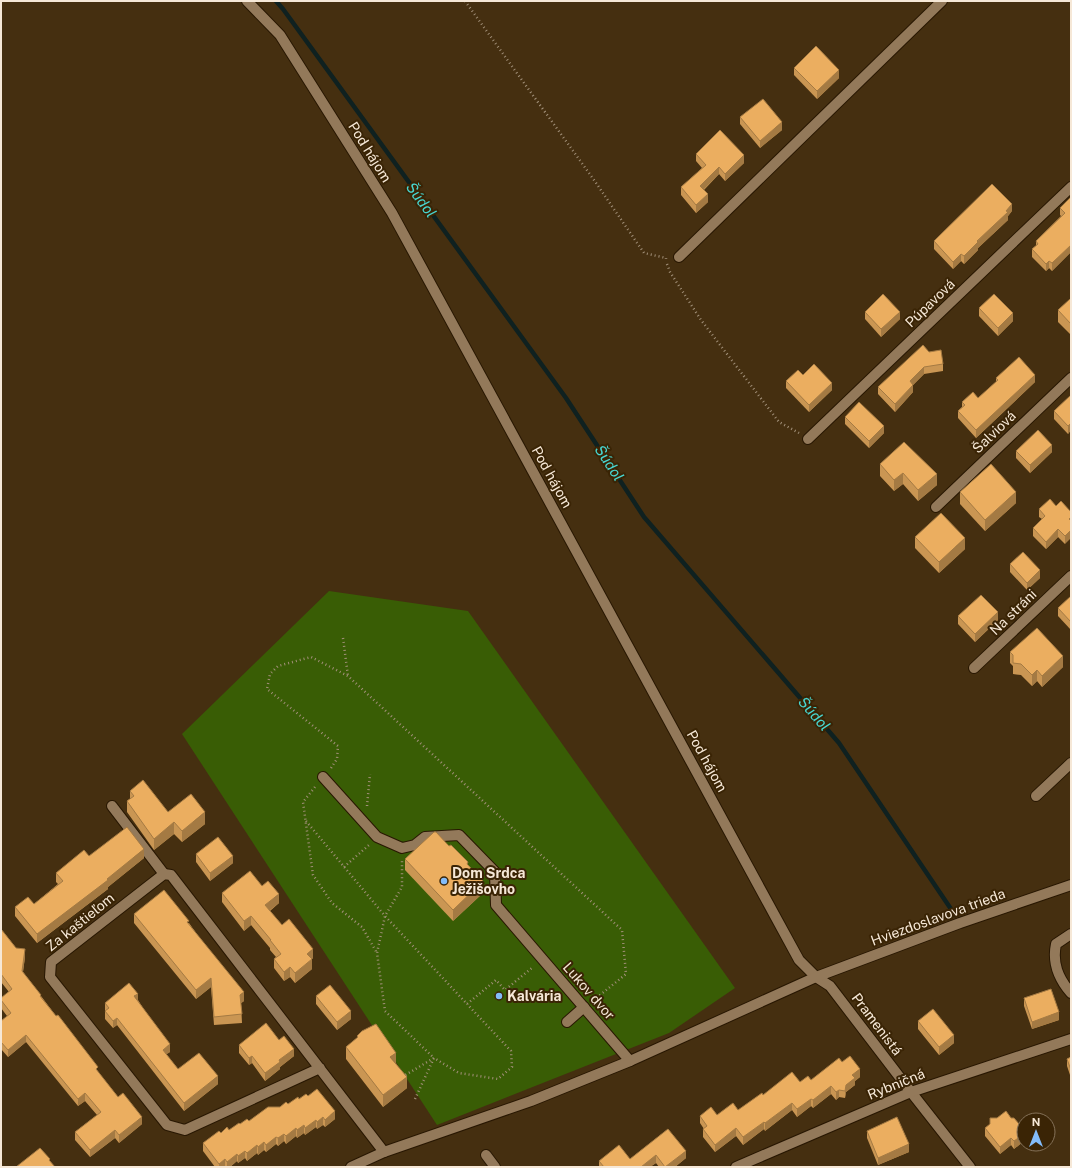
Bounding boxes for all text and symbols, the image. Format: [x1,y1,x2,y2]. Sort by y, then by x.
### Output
street label: Pod hájom [345,119,395,185]
water label: Šúdol [403,179,440,221]
street label: Púpavová [902,276,958,330]
street label: Šalviová [968,407,1019,457]
water label: Šúdol [592,442,627,484]
street label: Pod hájom [529,443,575,511]
street label: Na stráni [986,586,1040,638]
water label: Šúdol [795,693,834,734]
street label: Pod hájom [684,727,730,795]
place label: Dom Srdca Ježišovho [452,865,525,897]
marker: Dom Srdca Ježišovho [439,876,449,886]
street label: Hviezdoslavova trieda [869,885,1007,949]
street label: Za kaštieľom [43,890,117,954]
street label: Lukov dvor [560,959,618,1023]
place label: Kalvária [507,988,562,1004]
street label: Pramenistá [848,990,906,1058]
marker: Kalvária [494,991,504,1001]
street label: Rybničná [865,1065,927,1103]
north arrow [1016,1112,1056,1152]
text: N [1032,1116,1040,1128]

